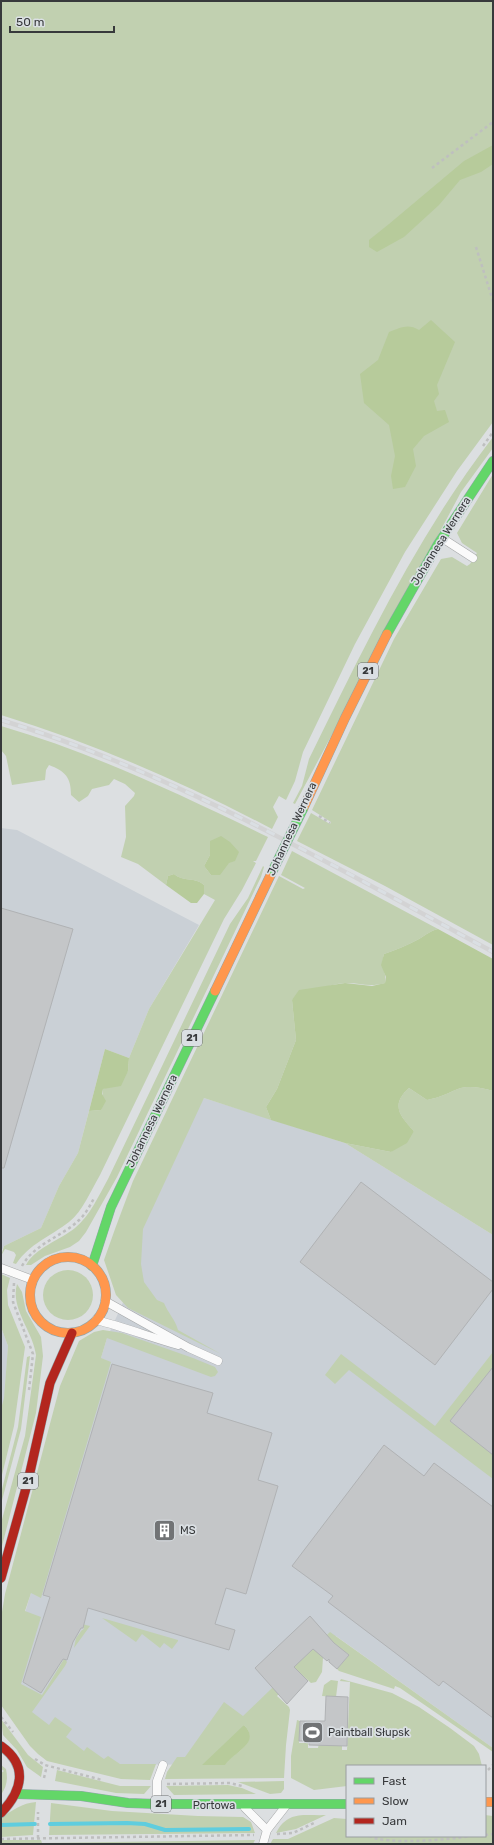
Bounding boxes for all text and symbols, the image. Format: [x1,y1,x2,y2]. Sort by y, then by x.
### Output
scale bar [10,8,114,34]
text: 50 m [16,15,44,29]
street label: Johannesa Wernera [409,494,473,588]
road number: 21 [358,663,378,679]
street label: Johannesa Wernera [265,780,319,878]
road number: 21 [182,1030,202,1046]
street label: Johannesa Wernera [124,1072,180,1170]
road number: 21 [18,1473,38,1489]
building icon: MS [151,1517,177,1543]
place label: MS [180,1524,196,1537]
sports icon: Paintball Słupsk [299,1719,325,1745]
place label: Paintball Słupsk [328,1726,410,1739]
legend [346,1765,486,1837]
text: Fast [382,1774,406,1788]
text: Slow [382,1794,409,1808]
road number: 21 [151,1796,171,1812]
street label: Portowa [193,1799,235,1812]
text: Jam [382,1814,407,1828]

